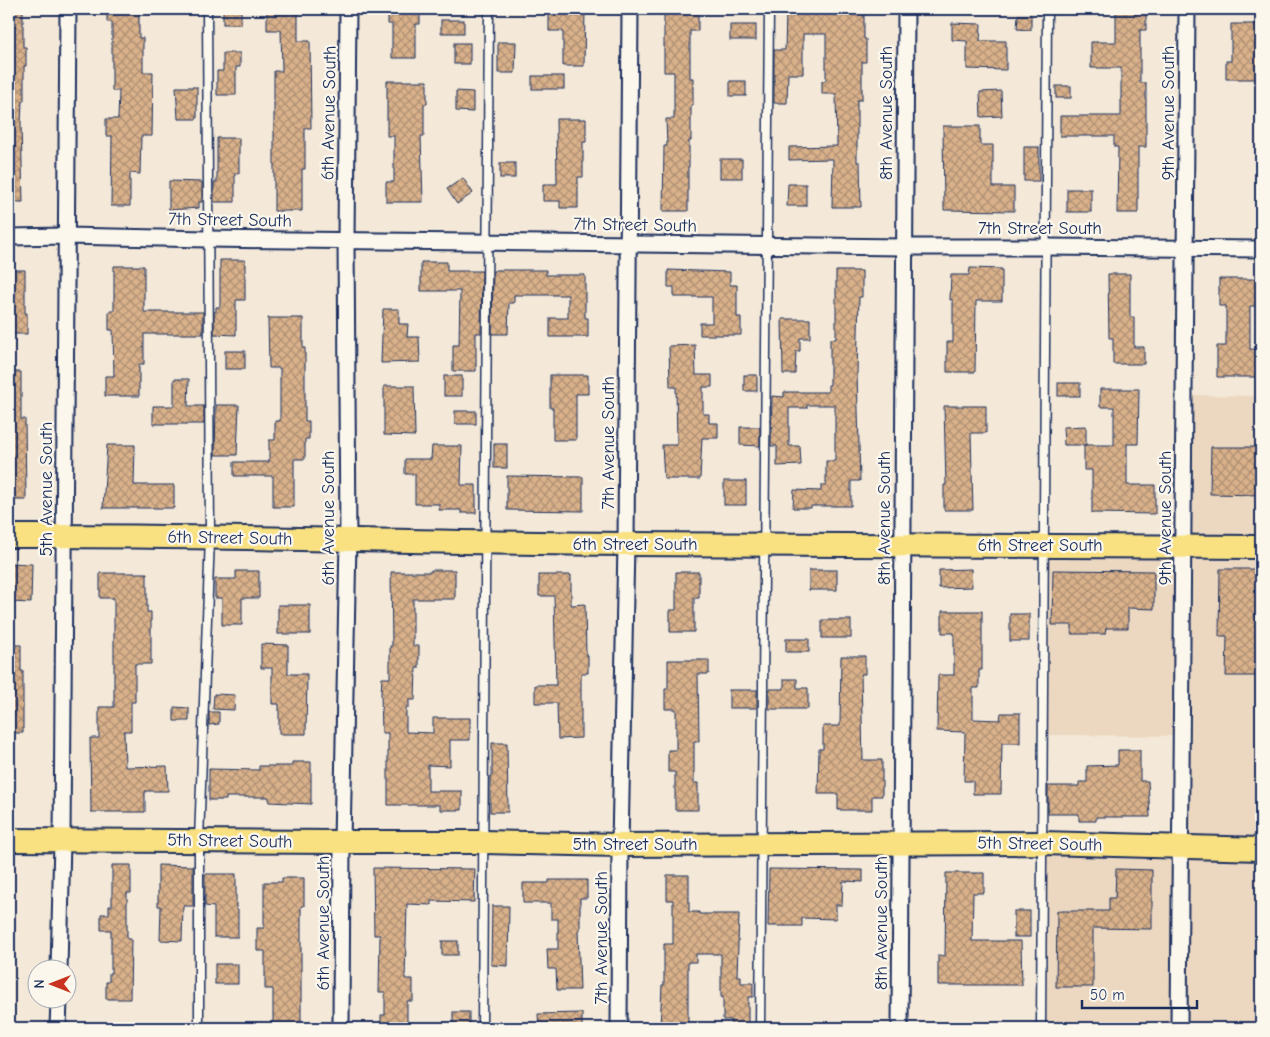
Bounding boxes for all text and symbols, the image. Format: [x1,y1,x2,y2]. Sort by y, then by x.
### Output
street label: 6th Avenue South [317,45,341,181]
street label: 8th Avenue South [876,46,897,180]
street label: 9th Avenue South [1158,46,1179,180]
street label: 7th Street South [168,208,292,232]
street label: 7th Street South [573,213,697,237]
street label: 7th Street South [978,218,1102,239]
street label: 7th Avenue South [598,376,619,510]
street label: 5th Avenue South [36,422,57,556]
street label: 6th Avenue South [318,451,339,585]
street label: 8th Avenue South [874,451,895,585]
street label: 9th Avenue South [1155,451,1176,585]
street label: 6th Street South [167,526,293,550]
street label: 6th Street South [572,534,698,555]
street label: 6th Street South [977,535,1103,556]
street label: 5th Street South [167,829,293,853]
street label: 5th Street South [977,832,1103,856]
street label: 5th Street South [572,834,698,855]
street label: 6th Avenue South [313,856,334,990]
street label: 8th Avenue South [871,856,892,990]
street label: 7th Avenue South [591,871,612,1005]
north arrow [28,960,78,1010]
scale bar [1082,977,1198,1009]
text: N [31,979,48,989]
text: 50 m [1090,986,1125,1004]

